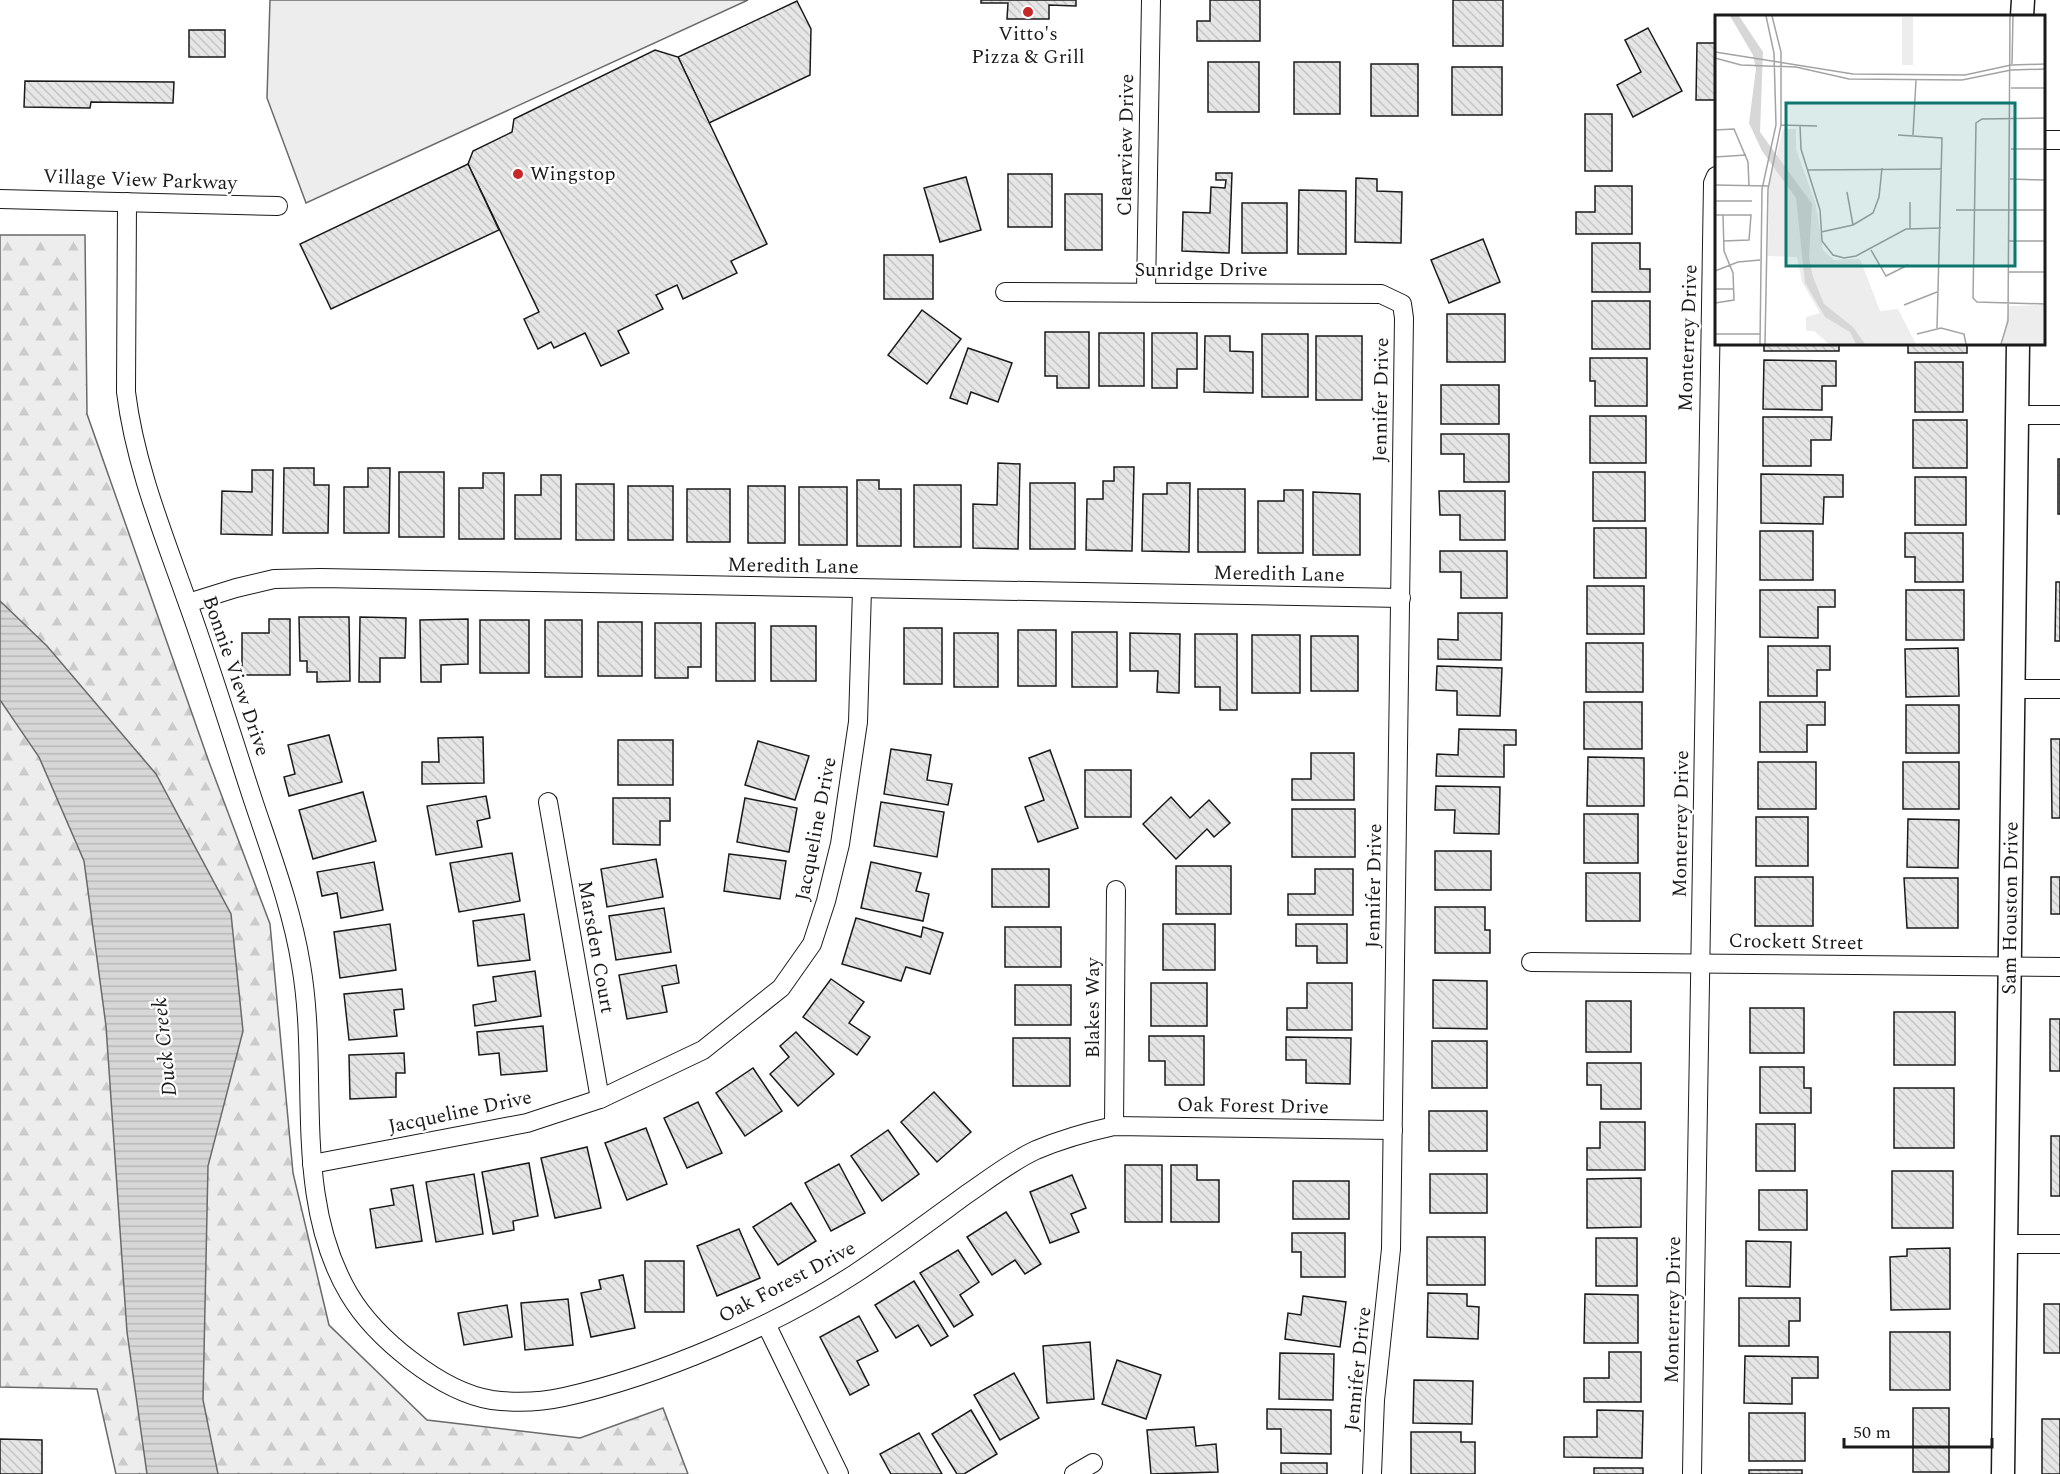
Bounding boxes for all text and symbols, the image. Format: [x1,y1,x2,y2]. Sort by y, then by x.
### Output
marker: Vitto's Pizza & Grill [1021,5,1035,19]
inset map [1715,15,2045,345]
place label: Vitto's Pizza & Grill [971,19,1085,72]
street label: Clearview Drive [1110,74,1142,216]
place label: Wingstop [530,159,616,189]
street label: Village View Parkway [42,162,239,198]
marker: Wingstop [511,167,525,181]
street label: Sunridge Drive [1134,255,1268,285]
street label: Monterrey Drive [1670,264,1706,412]
street label: Jennifer Drive [1365,337,1397,463]
street label: Meredith Lane [727,550,859,582]
street label: Meredith Lane [1213,558,1345,590]
street label: Bonnie View Drive [194,592,278,760]
street label: Monterrey Drive [1665,750,1697,898]
street label: Jacqueline Drive [787,754,845,904]
street label: Sam Houston Drive [1994,821,2027,995]
street label: Jennifer Drive [1358,823,1390,949]
street label: Marsden Court [570,878,622,1016]
street label: Crockett Street [1728,926,1864,958]
street label: Blakes Way [1078,956,1108,1059]
water label: Duck Creek [144,996,186,1098]
street label: Jacqueline Drive [385,1082,535,1142]
street label: Oak Forest Drive [1177,1090,1329,1122]
street label: Oak Forest Drive [713,1233,861,1331]
street label: Monterrey Drive [1657,1236,1689,1384]
street label: Jennifer Drive [1337,1305,1379,1433]
scale bar [1844,1411,1992,1449]
text: 50 m [1853,1419,1891,1446]

